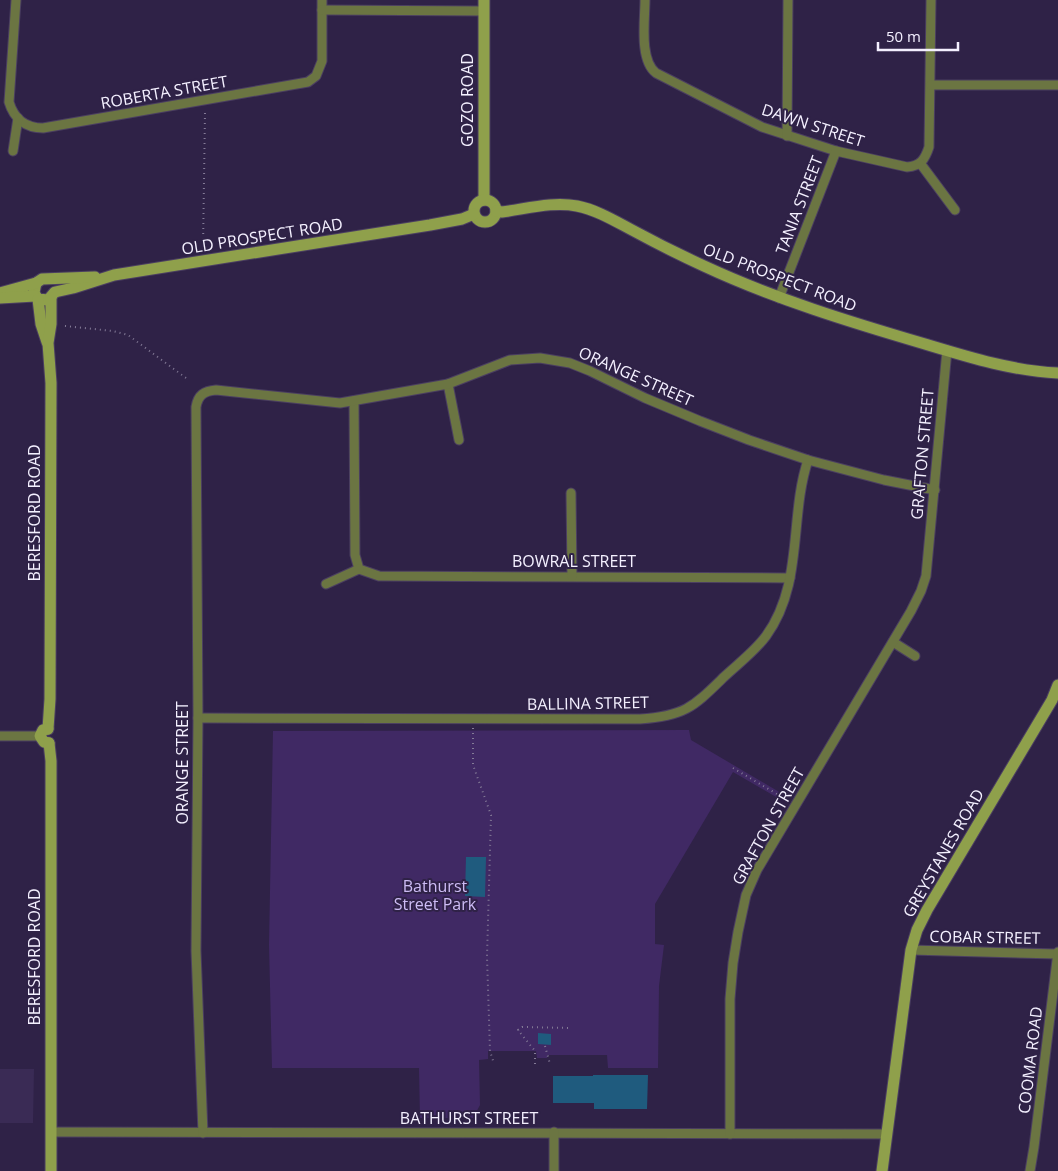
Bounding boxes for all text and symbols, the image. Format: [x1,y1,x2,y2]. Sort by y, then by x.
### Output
scale bar [878,20,958,52]
text: 50 m [886,26,921,46]
street label: GOZO ROAD [456,53,478,147]
street label: ROBERTA STREET [99,70,229,114]
street label: DAWN STREET [759,98,867,152]
street label: TANIA STREET [770,152,828,257]
street label: OLD PROSPECT ROAD [180,212,344,260]
street label: OLD PROSPECT ROAD [700,238,860,316]
street label: ORANGE STREET [575,341,697,411]
street label: GRAFTON STREET [905,387,939,520]
street label: BERESFORD ROAD [23,444,45,582]
street label: BOWRAL STREET [512,550,636,572]
street label: BALLINA STREET [527,691,649,715]
street label: ORANGE STREET [171,701,193,825]
street label: GRAFTON STREET [727,763,810,889]
street label: GREYSTANES ROAD [897,785,989,921]
park label: Bathurst Street Park [394,875,477,915]
street label: BERESFORD ROAD [23,888,45,1026]
street label: COBAR STREET [929,925,1041,949]
street label: COOMA ROAD [1013,1005,1047,1115]
street label: BATHURST STREET [400,1107,538,1129]

